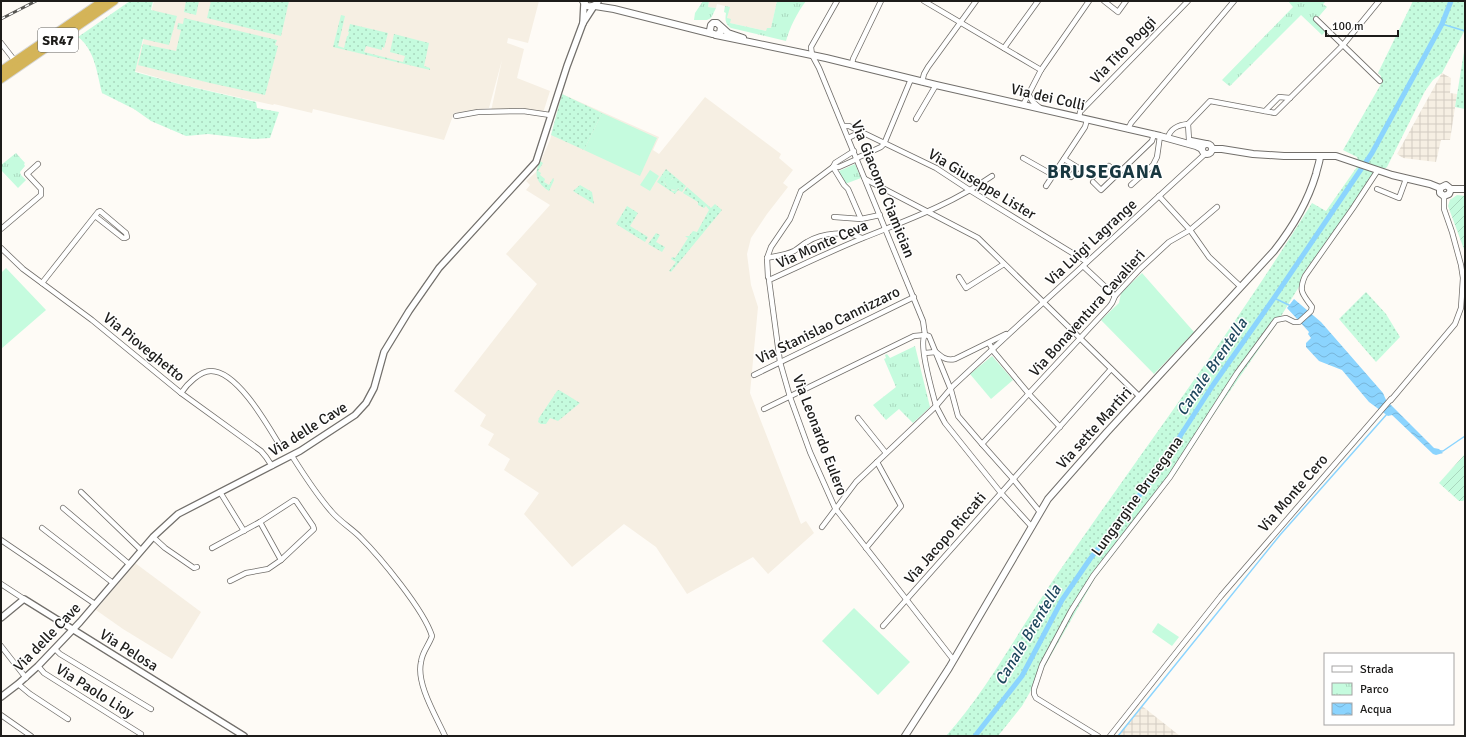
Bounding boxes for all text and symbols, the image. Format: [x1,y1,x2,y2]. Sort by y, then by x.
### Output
street label: Via Tito Poggi [1086,12,1160,88]
scale bar [1326,12,1398,38]
text: 100 m [1332,19,1364,34]
road number: SR47 [38,28,78,52]
street label: Via dei Colli [1009,80,1087,114]
street label: Via Giacomo Ciamician [847,118,919,260]
street label: Via Giuseppe Lister [925,145,1040,224]
district label: BRUSEGANA [1047,160,1163,184]
street label: Via Luigi Lagrange [1042,195,1140,289]
street label: Via Monte Ceva [773,216,871,272]
street label: Via Bonaventura Cavalieri [1025,246,1149,380]
street label: Via Stanislao Cannizzaro [753,282,903,368]
street label: Via Pioveghetto [100,309,189,385]
water label: Canale Brentella [1172,314,1252,419]
street label: Via Leonardo Eulero [789,372,851,498]
street label: Via sette Martiri [1053,383,1135,473]
street label: Via delle Cave [266,398,350,460]
street label: Lungargine Brusegana [1087,433,1187,559]
street label: Via Monte Cero [1254,450,1332,536]
street label: Via Jacopo Riccati [900,489,990,587]
water label: Canale Brentella [990,581,1066,689]
street label: Via delle Cave [10,599,84,675]
street label: Via Pelosa [96,625,162,675]
legend [1324,653,1454,725]
street label: Via Paolo Lioy [53,660,137,722]
text: Strada [1360,662,1394,677]
text: Parco [1360,682,1389,697]
text: Acqua [1360,702,1392,717]

